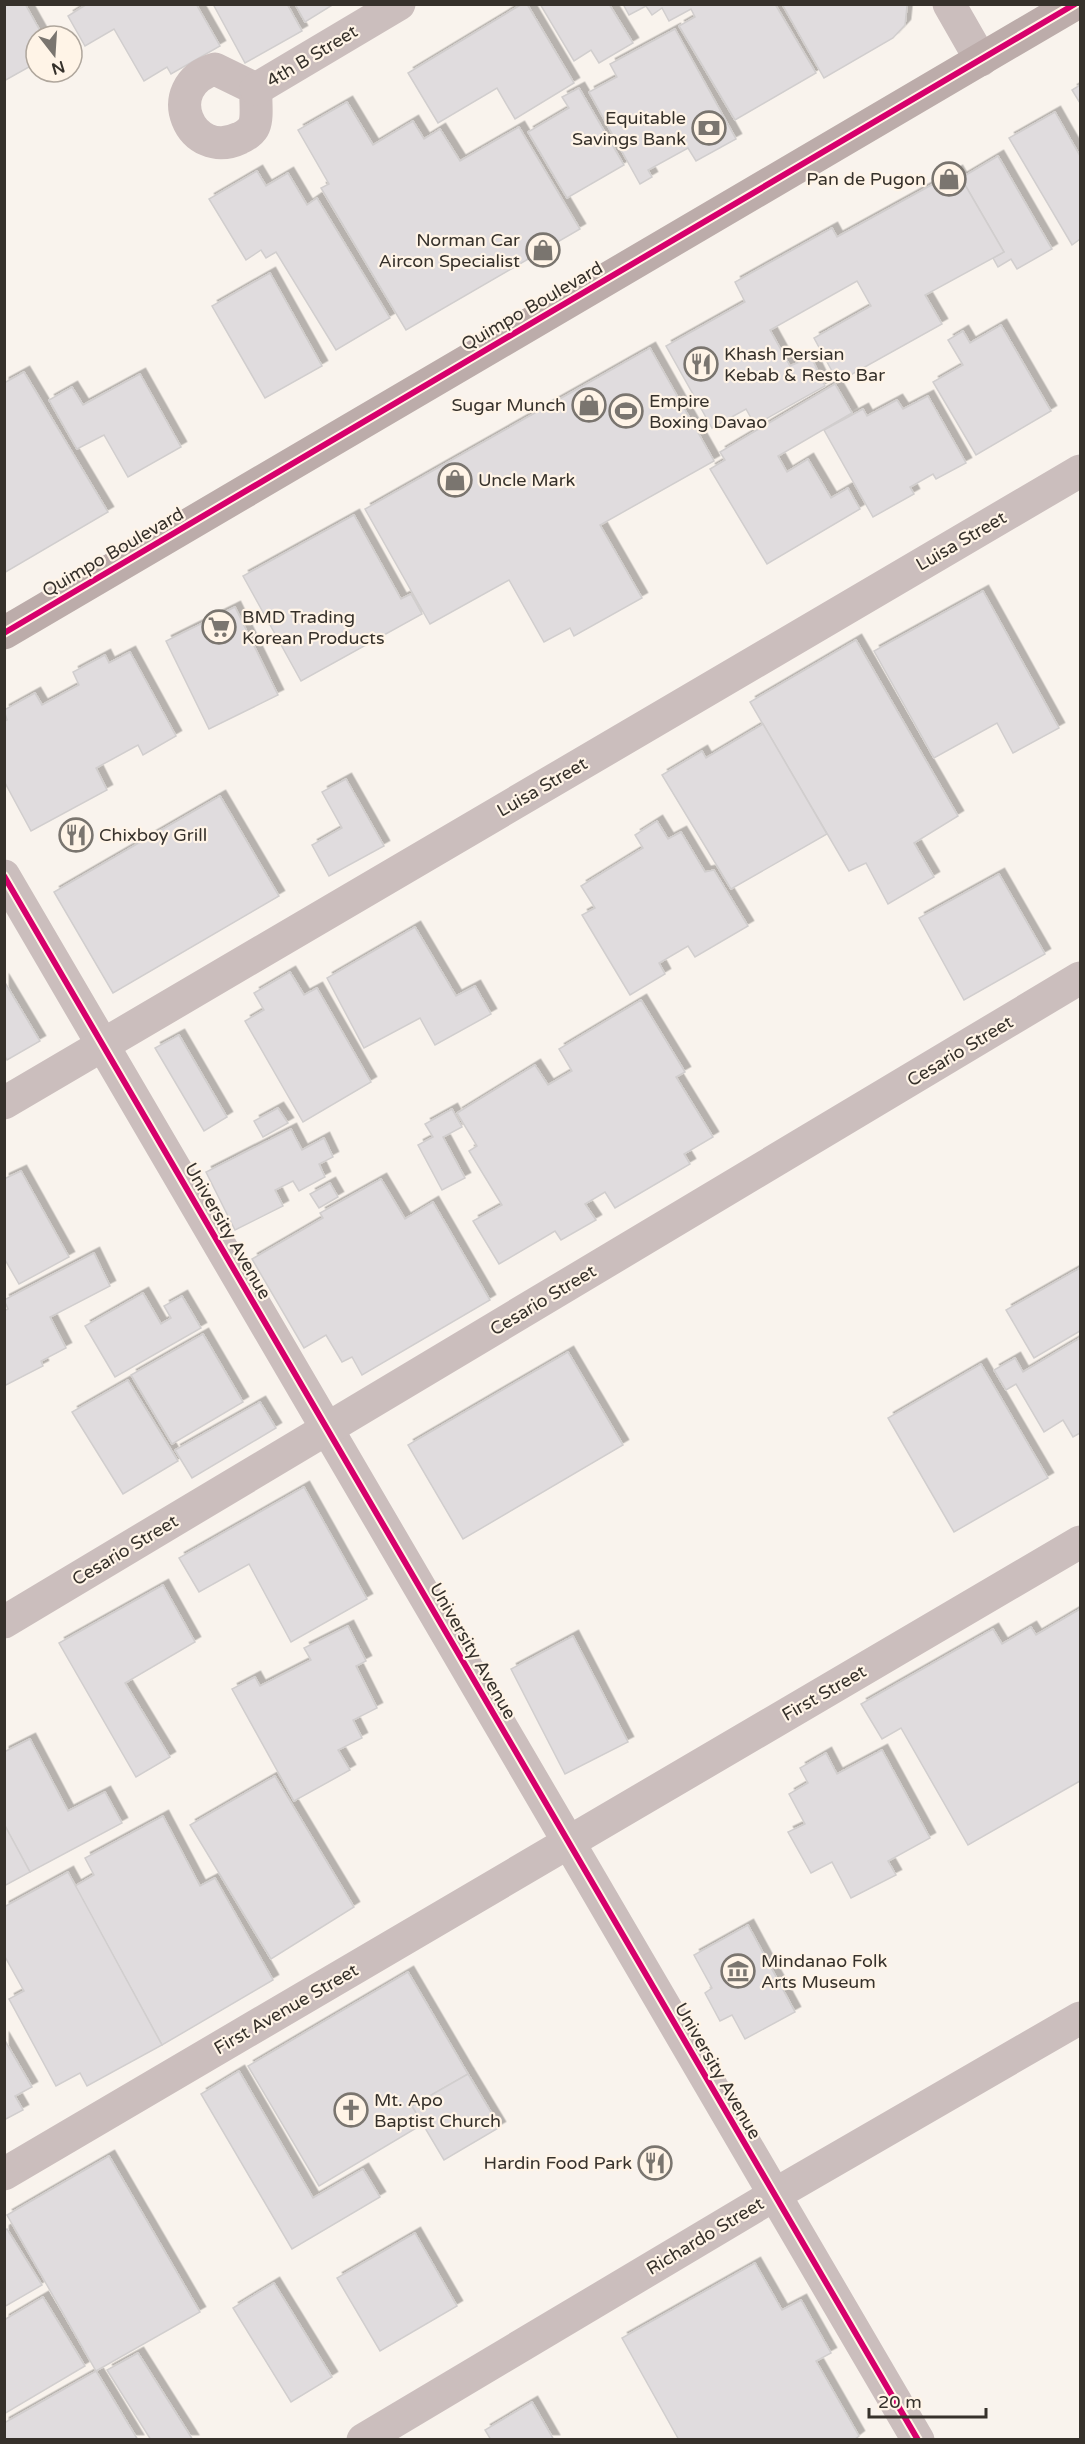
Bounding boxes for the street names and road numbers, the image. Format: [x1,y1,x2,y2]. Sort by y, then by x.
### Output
street label: 4th B Street [262,20,362,92]
street label: Quimpo Boulevard [457,257,607,355]
street label: Quimpo Boulevard [38,503,188,601]
street label: Luisa Street [912,506,1010,576]
street label: Luisa Street [493,752,591,822]
street label: Cesario Street [903,1011,1017,1091]
street label: University Avenue [180,1159,276,1303]
street label: Cesario Street [486,1260,600,1340]
street label: Cesario Street [68,1510,182,1590]
street label: University Avenue [425,1579,521,1723]
street label: First Street [778,1660,870,1726]
street label: First Avenue Street [210,1959,362,2059]
street label: University Avenue [670,1999,766,2143]
street label: Richardo Street [642,2192,768,2280]

